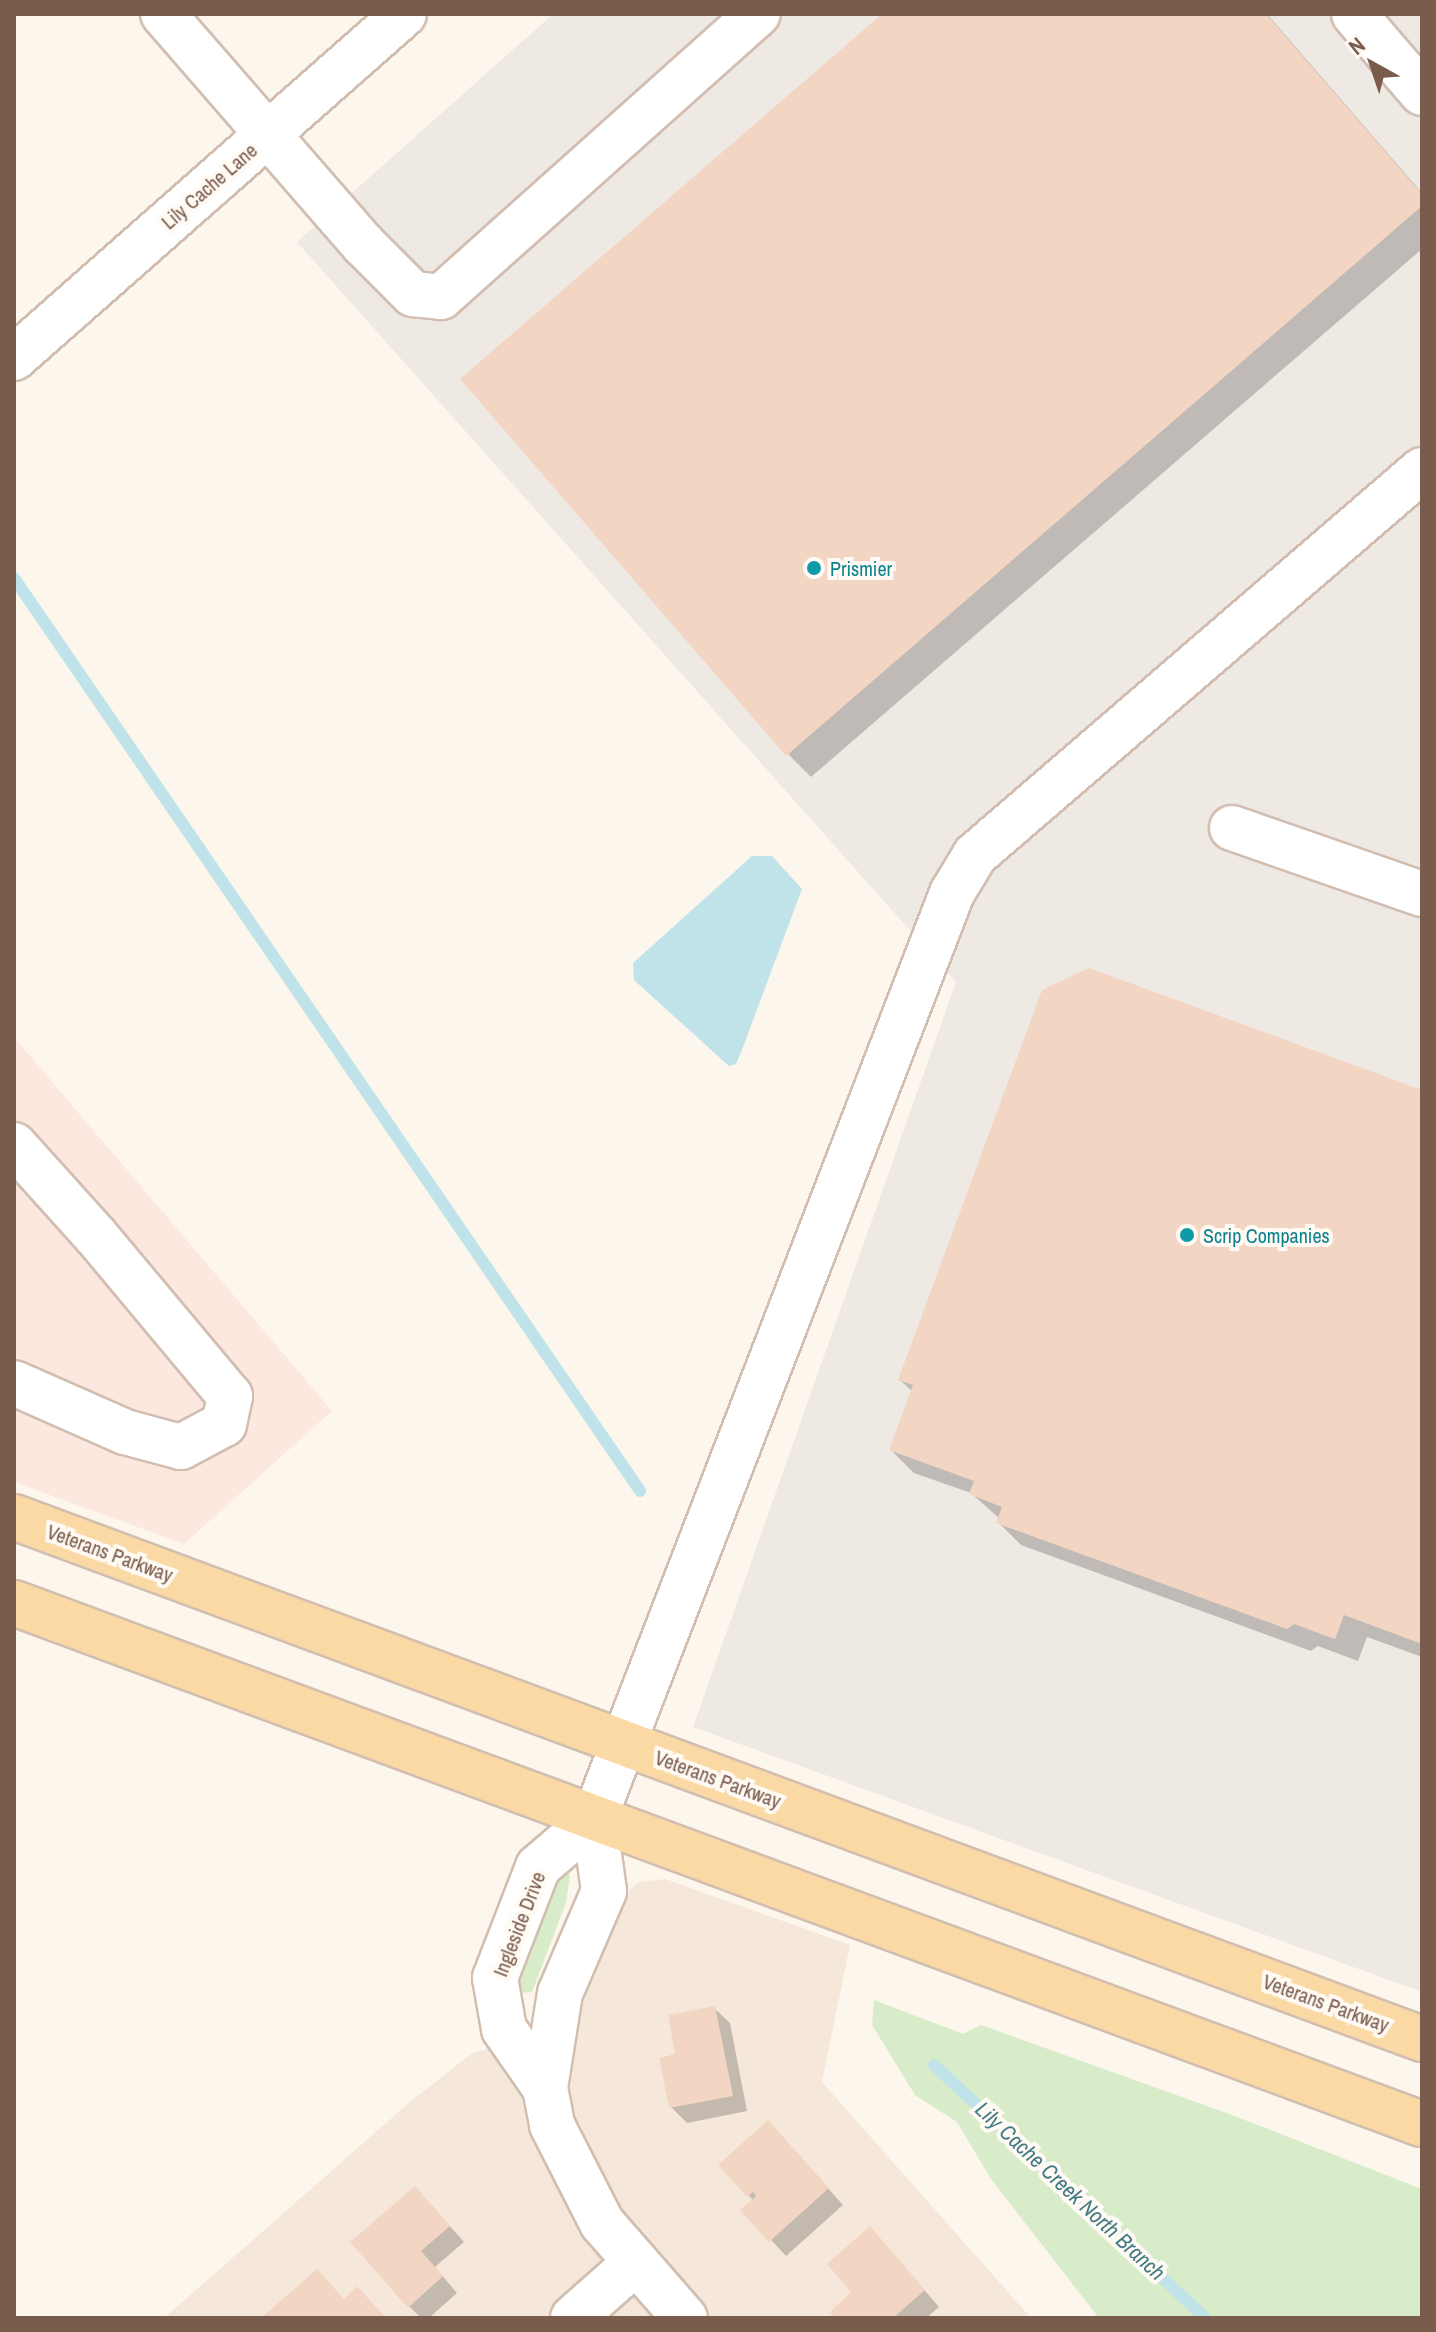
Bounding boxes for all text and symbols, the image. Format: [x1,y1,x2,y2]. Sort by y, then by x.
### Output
north arrow [1332,24,1412,104]
text: N [1342,30,1371,61]
street label: Lily Cache Lane [156,138,262,234]
place label: Prismier [830,556,892,580]
marker: Prismier [805,559,823,577]
place label: Scrip Companies [1203,1223,1330,1247]
marker: Scrip Companies [1178,1226,1196,1244]
street label: Veterans Parkway [44,1519,176,1587]
street label: Veterans Parkway [652,1745,784,1813]
street label: Ingleside Drive [488,1868,550,1980]
street label: Veterans Parkway [1260,1969,1392,2037]
water label: Lily Cache Creek North Branch [970,2096,1170,2286]

